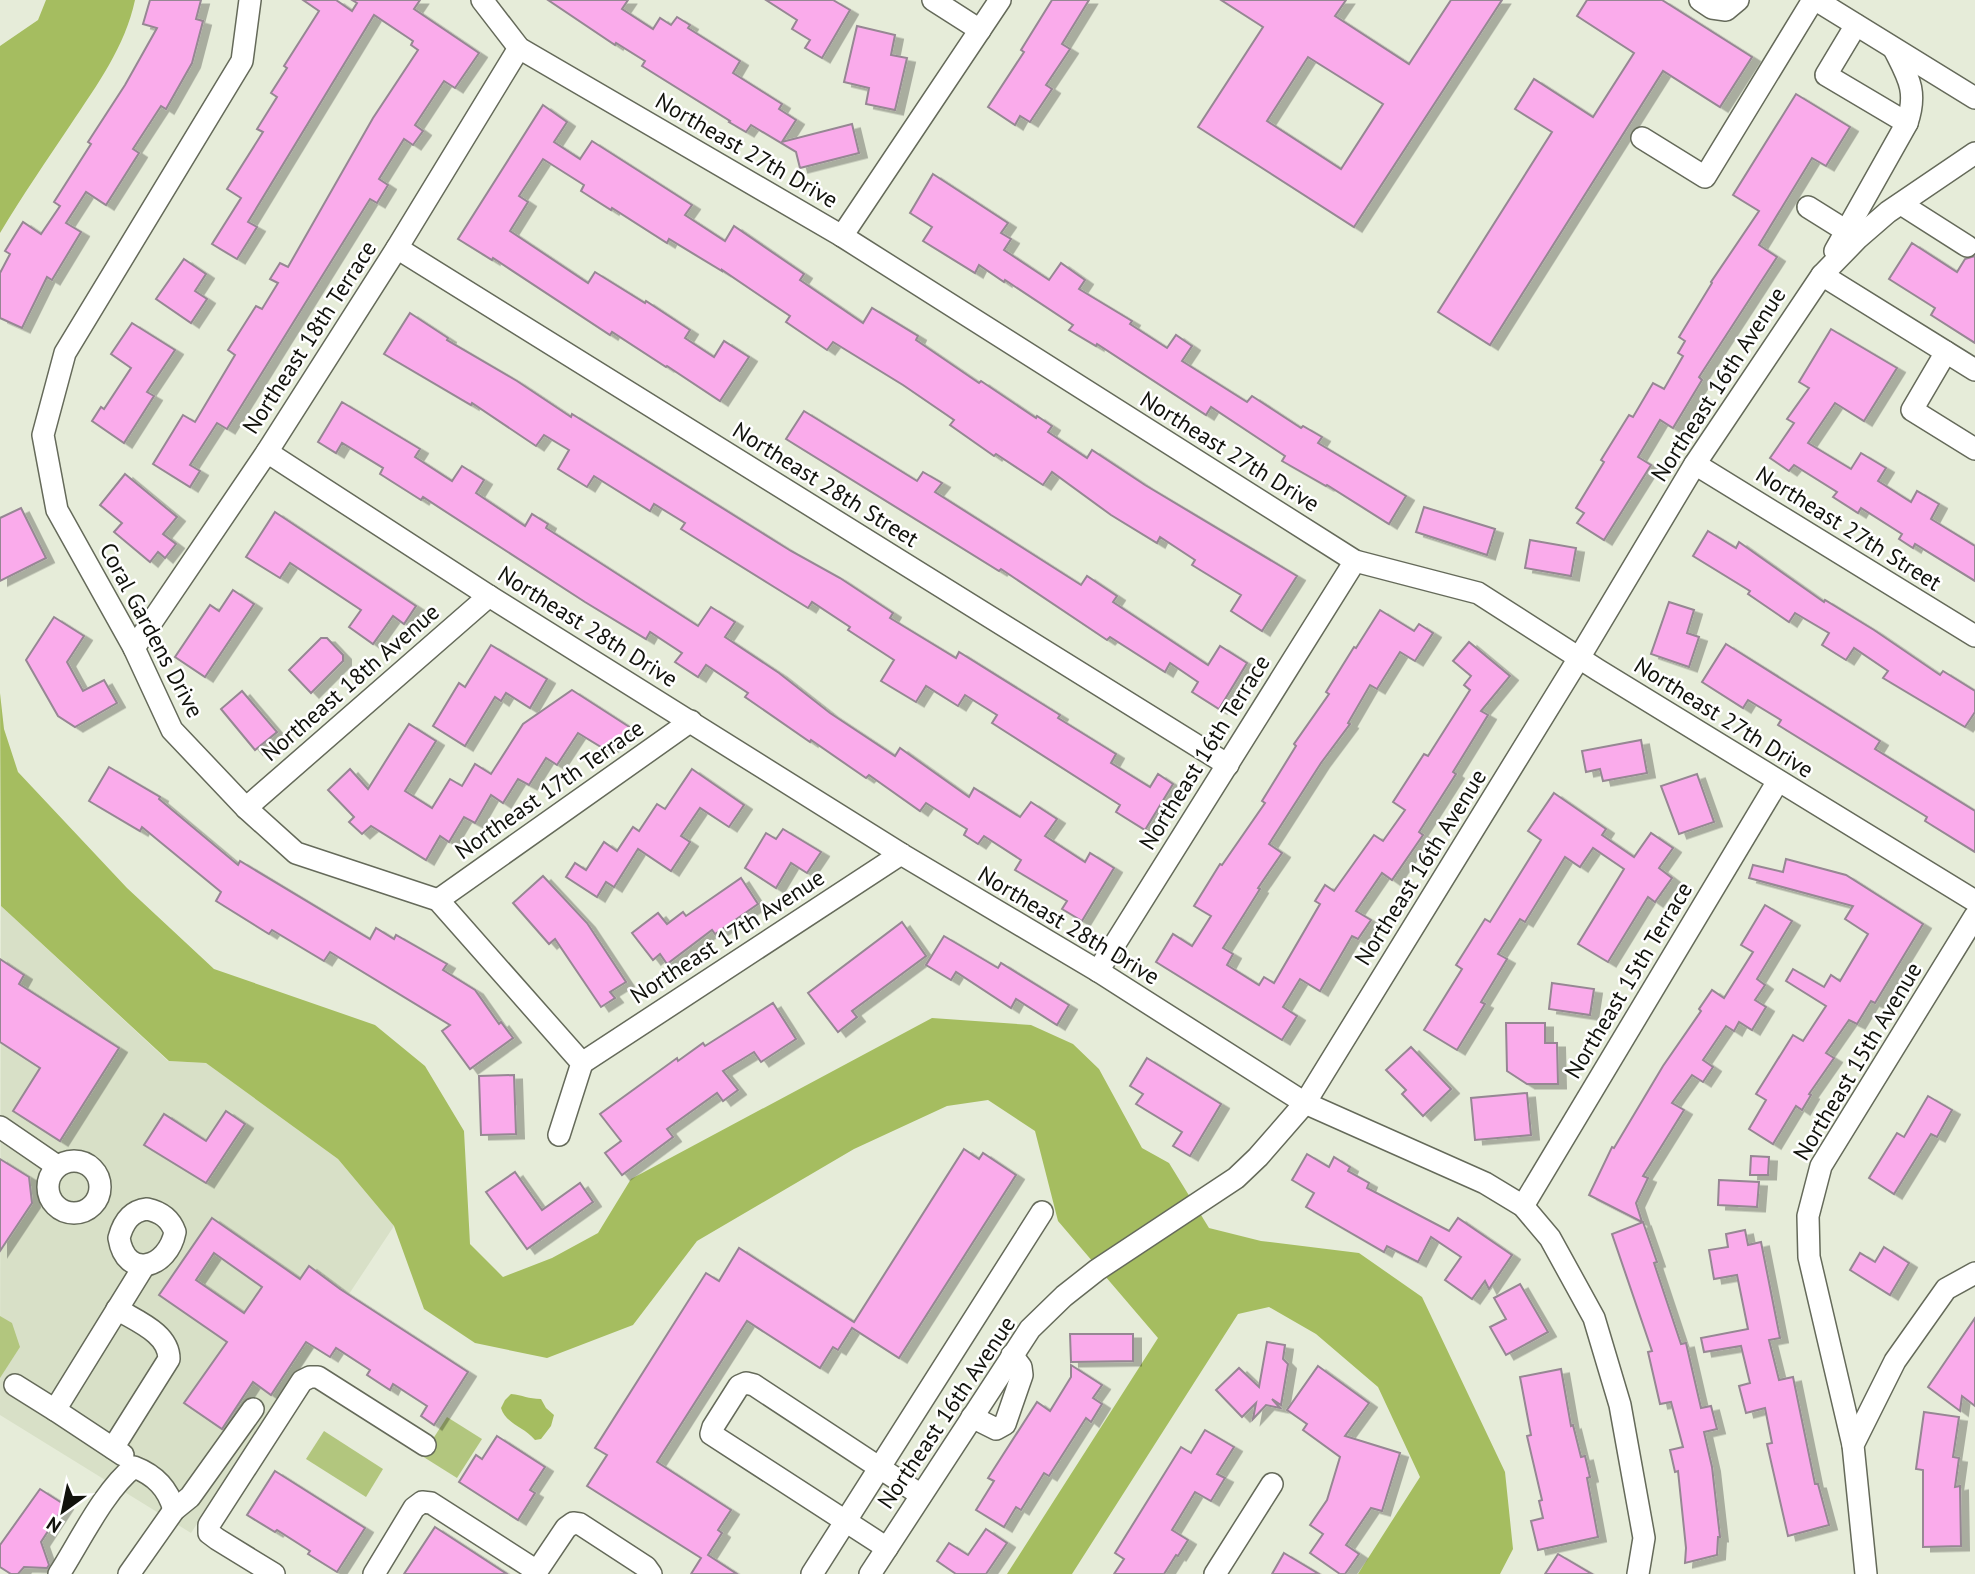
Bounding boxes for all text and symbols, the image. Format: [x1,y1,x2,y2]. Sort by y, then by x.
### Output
street label: Northeast 27th Drive [651,86,843,214]
street label: Northeast 18th Terrace [236,235,382,439]
street label: Northeast 16th Avenue [1644,281,1792,487]
street label: Northeast 27th Drive [1135,384,1325,518]
street label: Northeast 28th Street [728,415,924,553]
street label: Northeast 27th Street [1751,459,1947,597]
street label: Coral Gardens Drive [94,538,210,722]
street label: Northeast 28th Drive [493,559,683,693]
street label: Northeast 18th Avenue [255,597,445,767]
street label: Northeast 16th Terrace [1132,649,1276,855]
street label: Northeast 27th Drive [1629,650,1819,784]
street label: Northeast 17th Terrace [449,713,649,865]
street label: Northeast 16th Avenue [1348,763,1492,971]
street label: Northeast 28th Drive [973,859,1165,991]
street label: Northeast 17th Avenue [625,862,829,1010]
street label: Northeast 15th Terrace [1558,876,1698,1084]
street label: Northeast 15th Avenue [1786,957,1928,1165]
street label: Northeast 16th Avenue [871,1310,1021,1514]
north arrow [28,1476,98,1546]
text: N [42,1512,66,1539]

